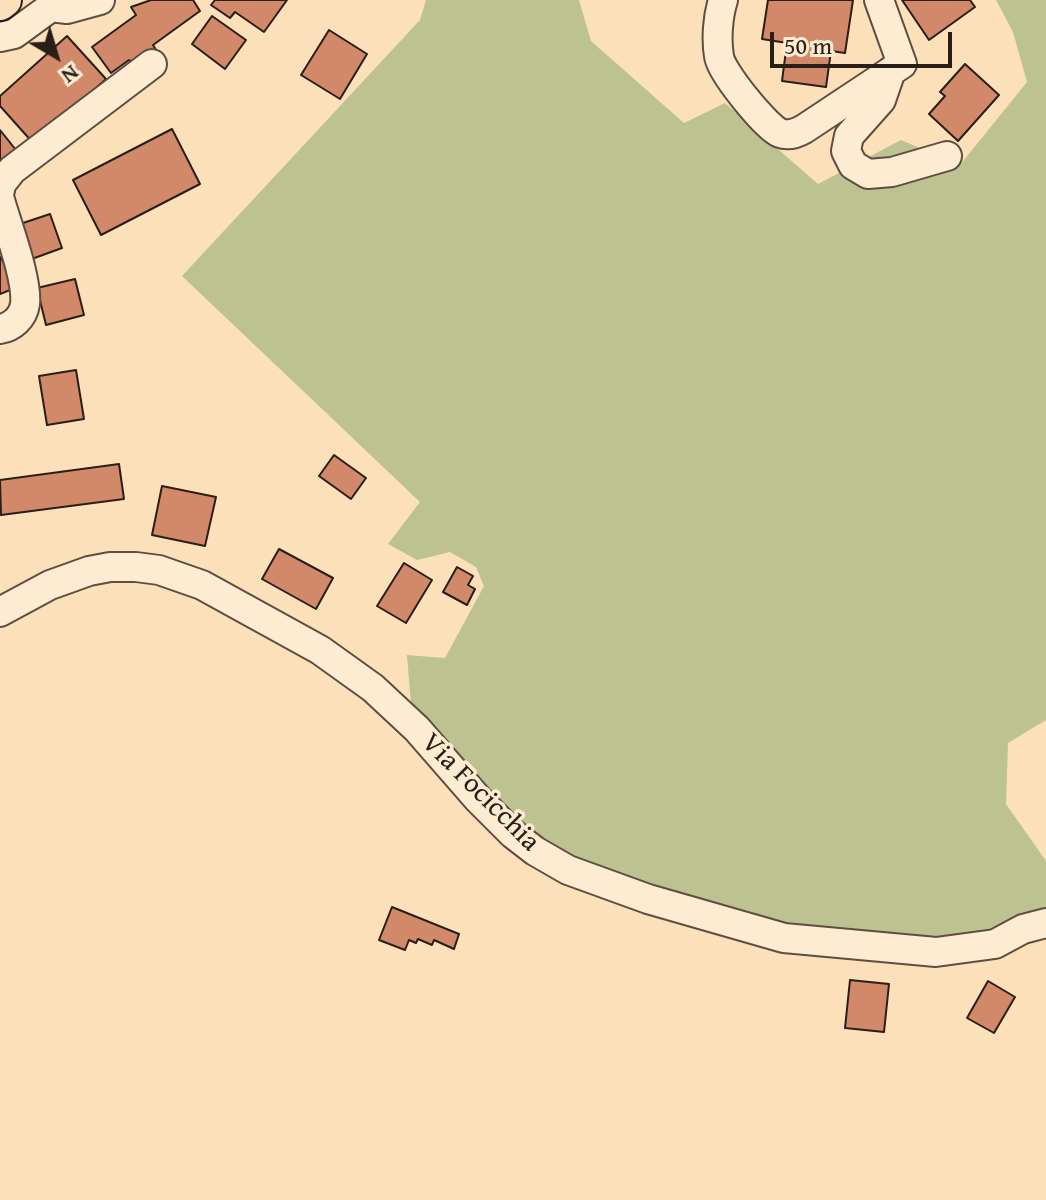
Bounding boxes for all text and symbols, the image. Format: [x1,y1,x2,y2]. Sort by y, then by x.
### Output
north arrow [16,16,96,96]
scale bar [774,16,956,66]
text: 50 m [784,28,832,63]
text: N [55,58,86,92]
street label: Via Focicchia [414,727,546,859]

